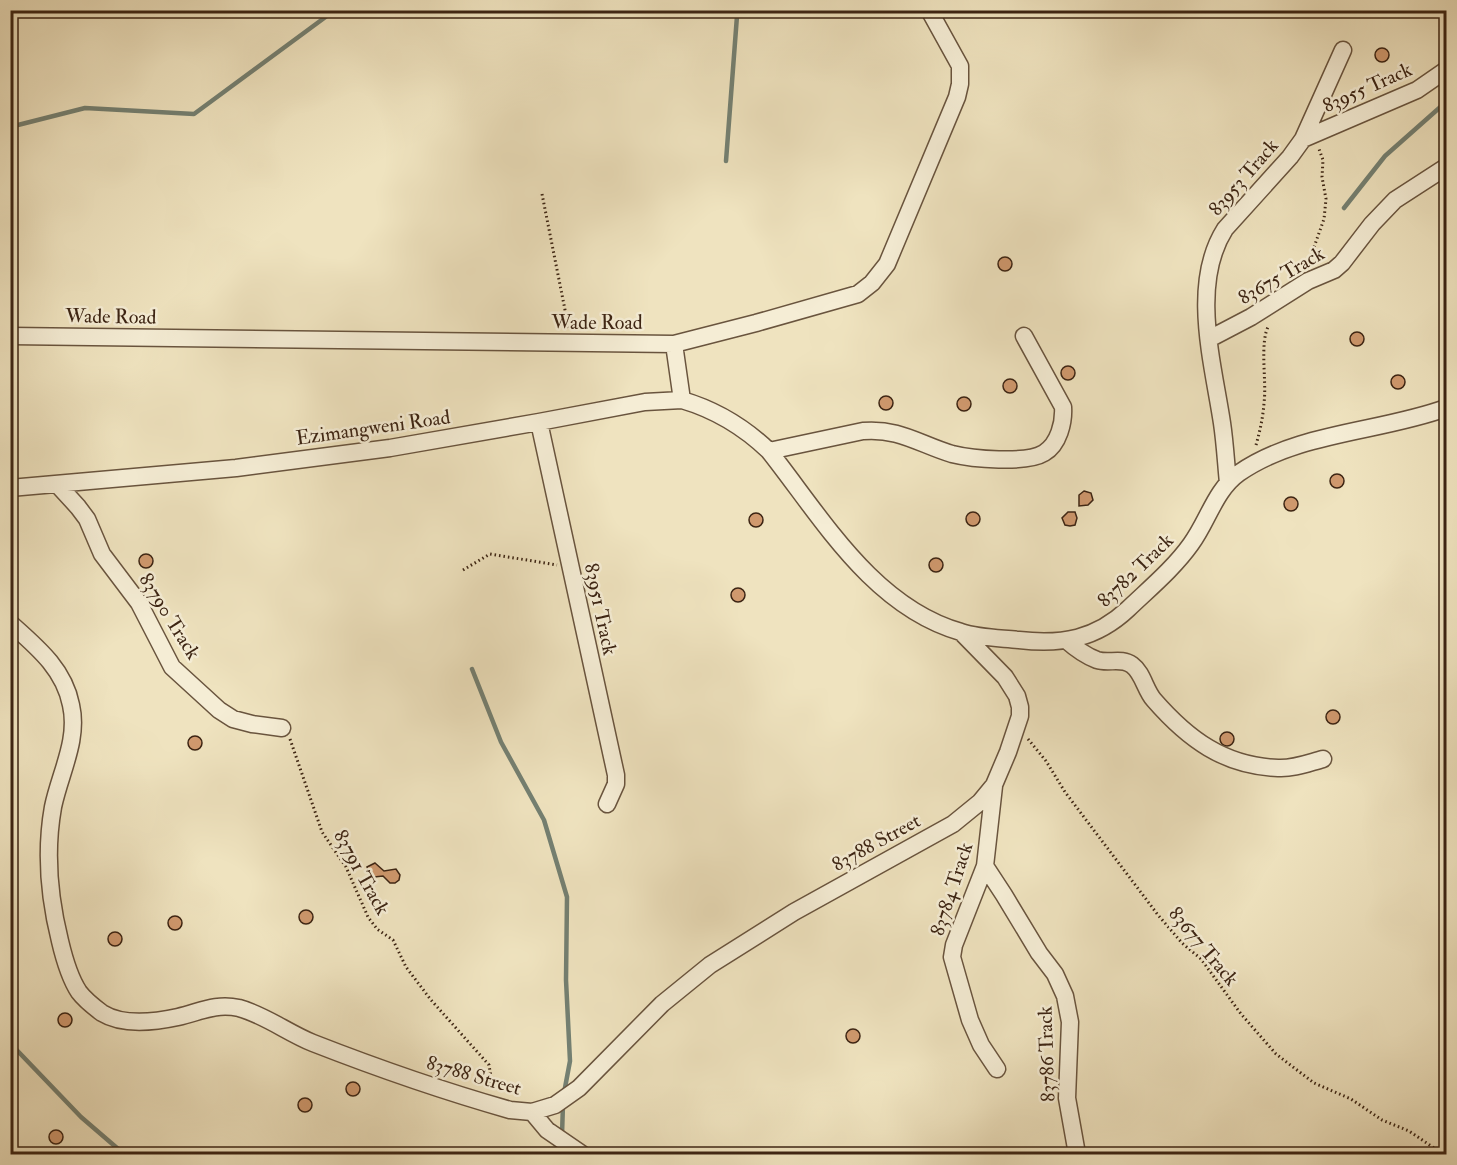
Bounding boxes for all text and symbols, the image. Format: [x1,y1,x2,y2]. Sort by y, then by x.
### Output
street label: 83955 Track [1319,57,1416,118]
street label: 83953 Track [1203,133,1284,221]
street label: 83675 Track [1234,241,1329,310]
street label: Wade Road [64,303,157,330]
street label: Wade Road [550,310,643,335]
street label: Ezimangweni Road [294,404,452,451]
street label: 83782 Track [1092,528,1179,613]
street label: 83951 Track [579,561,623,658]
street label: 83790 Track [133,569,206,664]
street label: 83788 Street [828,808,925,877]
street label: 83791 Track [328,825,395,920]
street label: 83784 Track [925,839,978,939]
street label: 83677 Track [1163,902,1244,991]
street label: 83786 Track [1032,1005,1061,1102]
street label: 83788 Street [424,1050,525,1101]

